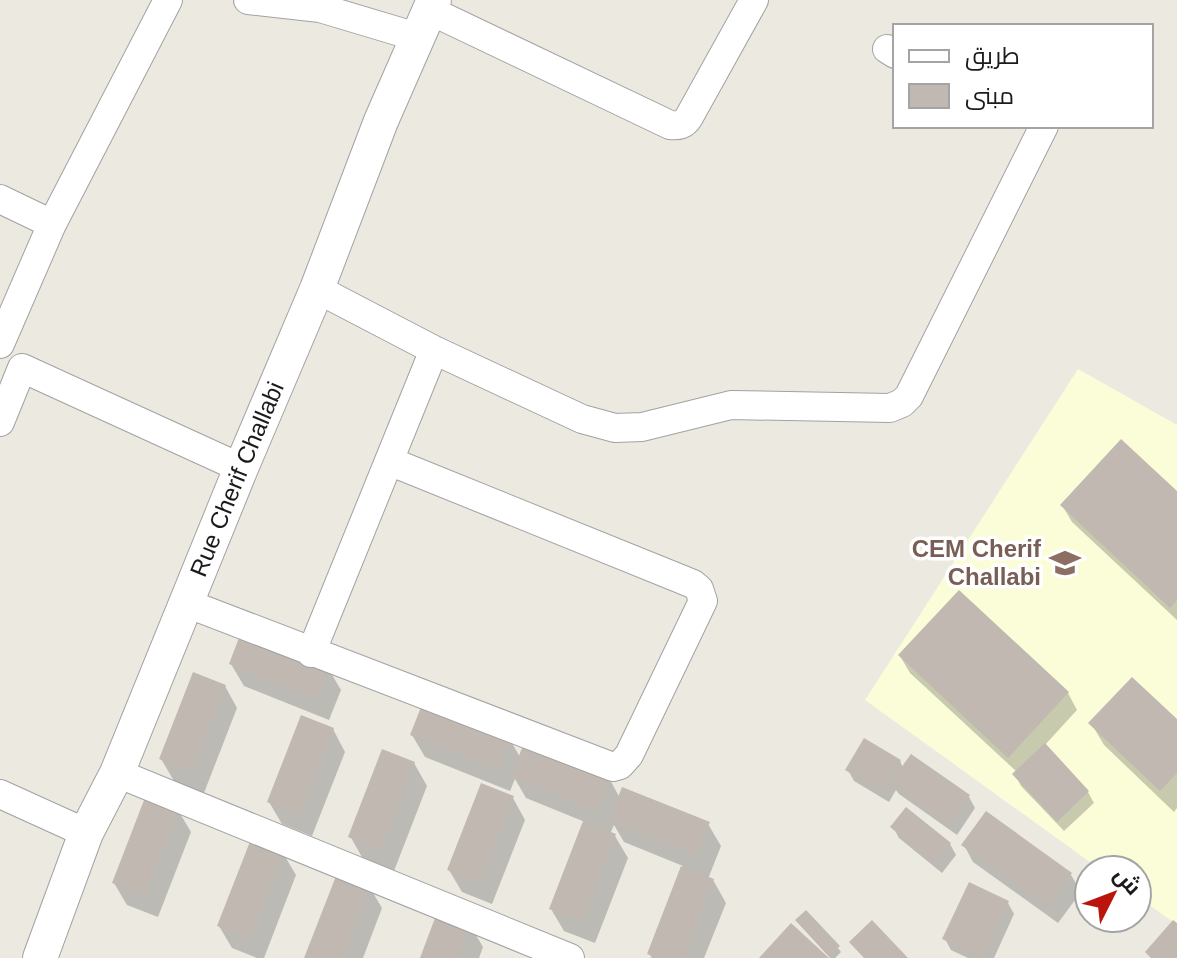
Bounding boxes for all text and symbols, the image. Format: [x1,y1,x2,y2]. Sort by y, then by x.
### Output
legend [893,24,1153,128]
text: طريق [965,42,1020,71]
text: مبنى [965,82,1014,110]
street label: Rue Cherif Challabi [184,378,289,580]
place label: CEM Cherif Challabi [912,535,1042,590]
school or university icon: CEM Cherif Challabi [1048,546,1082,580]
north arrow [1073,854,1153,934]
text: ش [1108,862,1146,900]

